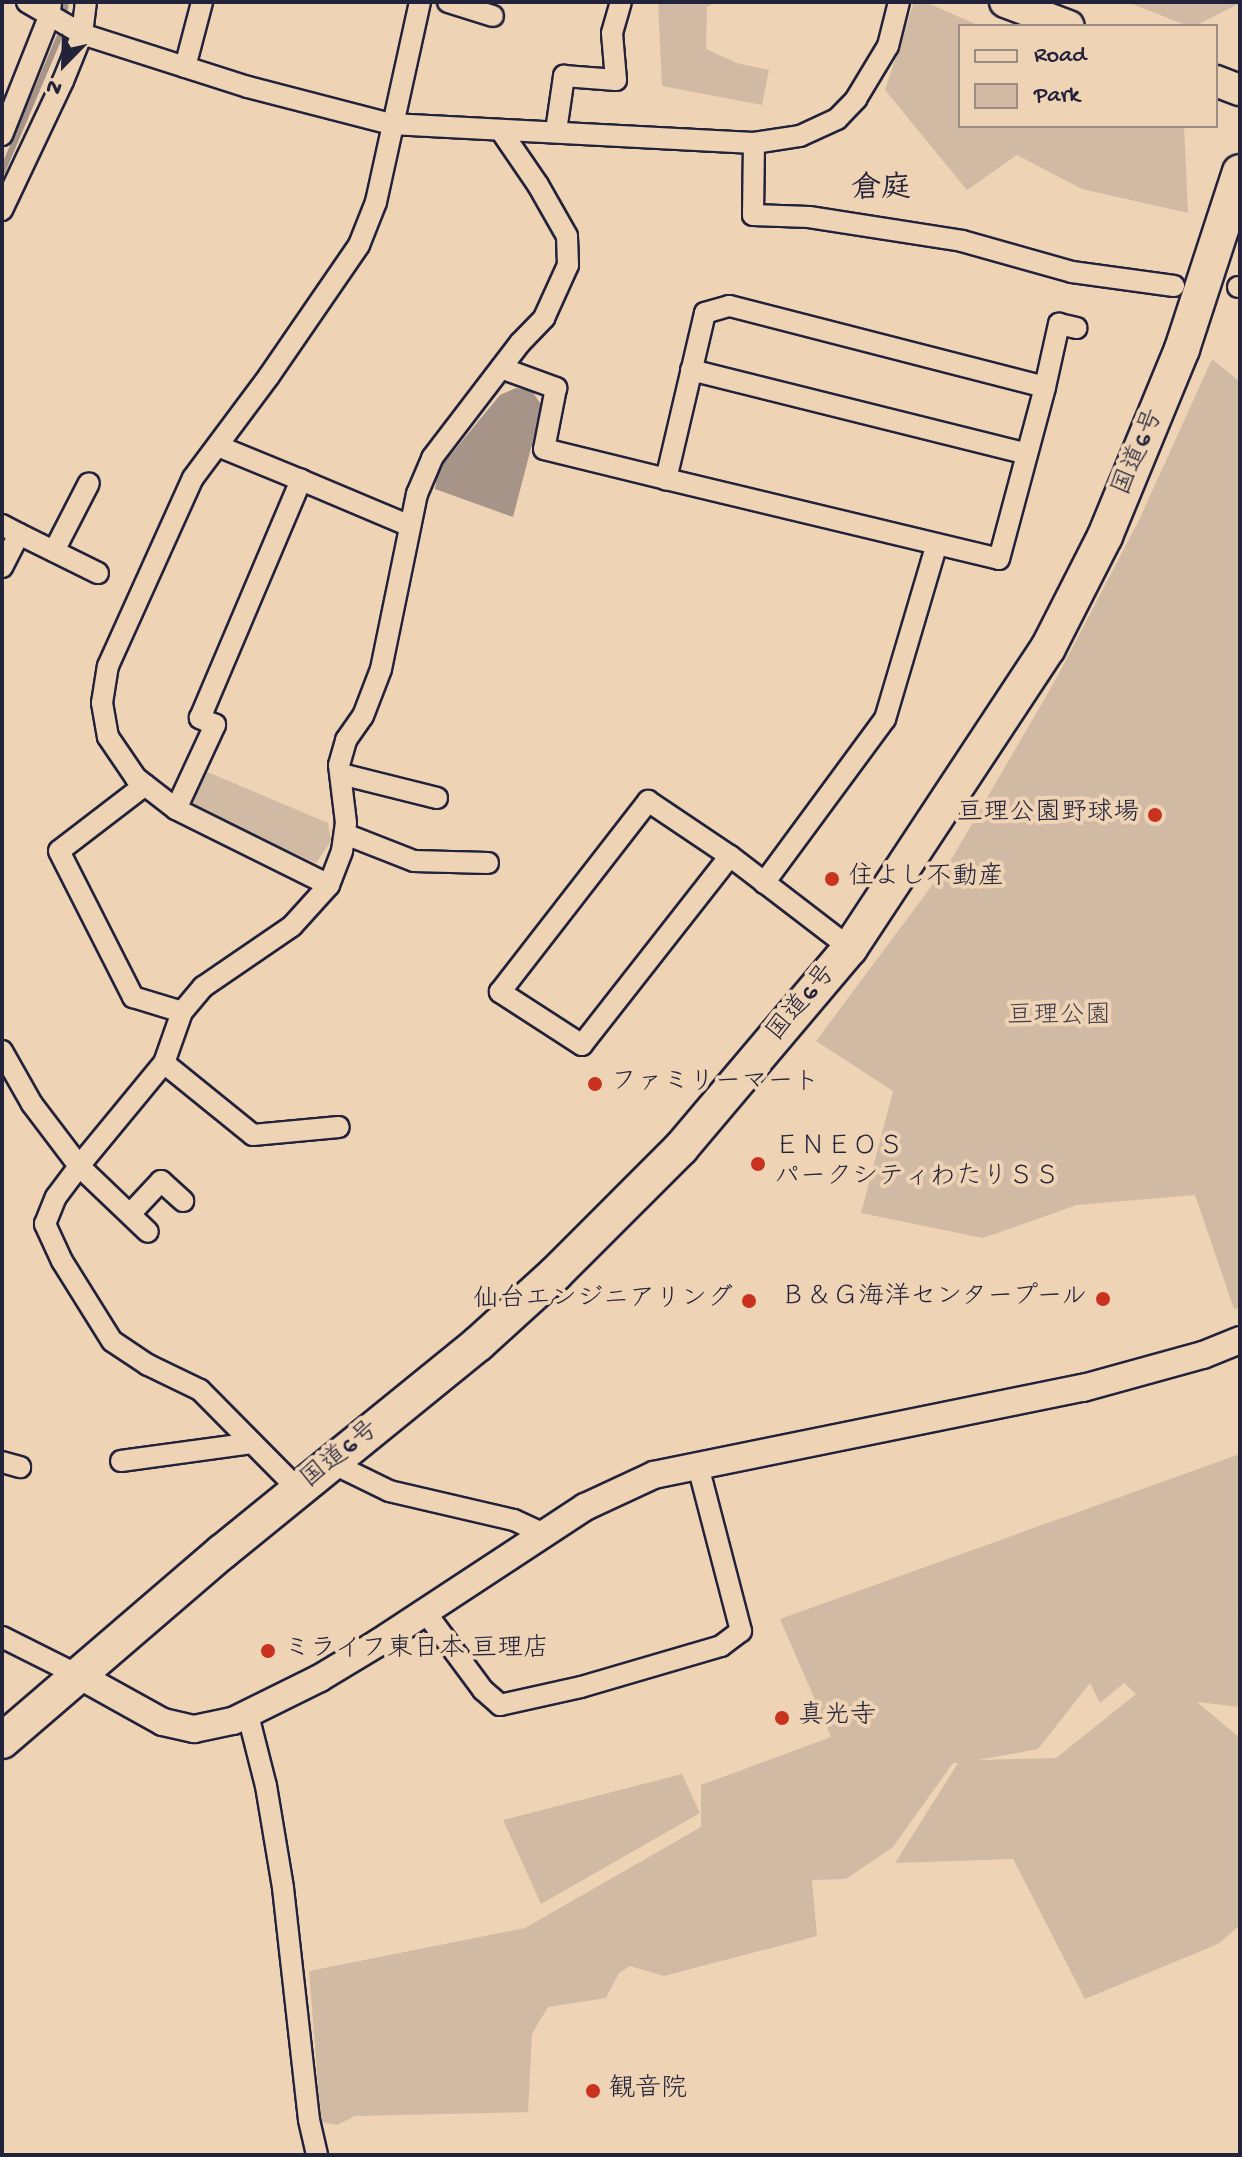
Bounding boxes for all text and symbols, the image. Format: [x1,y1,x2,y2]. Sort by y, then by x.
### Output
north arrow [24,24,104,104]
legend [958,24,1218,128]
text: Road [1034,42,1086,71]
text: N [43,71,66,101]
text: Park [1034,82,1080,111]
district label: 倉庭 [851,173,911,209]
street label: 国道6号 [1108,405,1172,501]
place label: 亘理公園野球場 [957,799,1139,831]
marker: 亘理公園野球場 [1146,806,1164,824]
place label: 住よし不動産 [848,863,1004,895]
marker: 住よし不動産 [823,870,841,888]
street label: 国道6号 [762,959,844,1049]
park label: 亘理公園 [1007,1002,1111,1034]
place label: ファミリーマート [611,1068,819,1100]
marker: ファミリーマート [586,1075,604,1093]
place label: ＥＮＥＯＳ パークシティわたりＳＳ [774,1133,1060,1194]
marker: ＥＮＥＯＳ パークシティわたりＳＳ [749,1155,767,1173]
place label: Ｂ＆Ｇ海洋センタープール [777,1283,1087,1315]
place label: 仙台エンジニアリング [473,1285,733,1317]
marker: Ｂ＆Ｇ海洋センタープール [1094,1290,1112,1308]
marker: 仙台エンジニアリング [740,1292,758,1310]
street label: 国道6号 [296,1415,386,1497]
place label: ミライフ東日本 亘理店 [284,1635,550,1667]
marker: ミライフ東日本 亘理店 [259,1642,277,1660]
place label: 真光寺 [798,1702,876,1734]
marker: 真光寺 [773,1709,791,1727]
place label: 観音院 [609,2075,687,2107]
marker: 観音院 [584,2082,602,2100]

